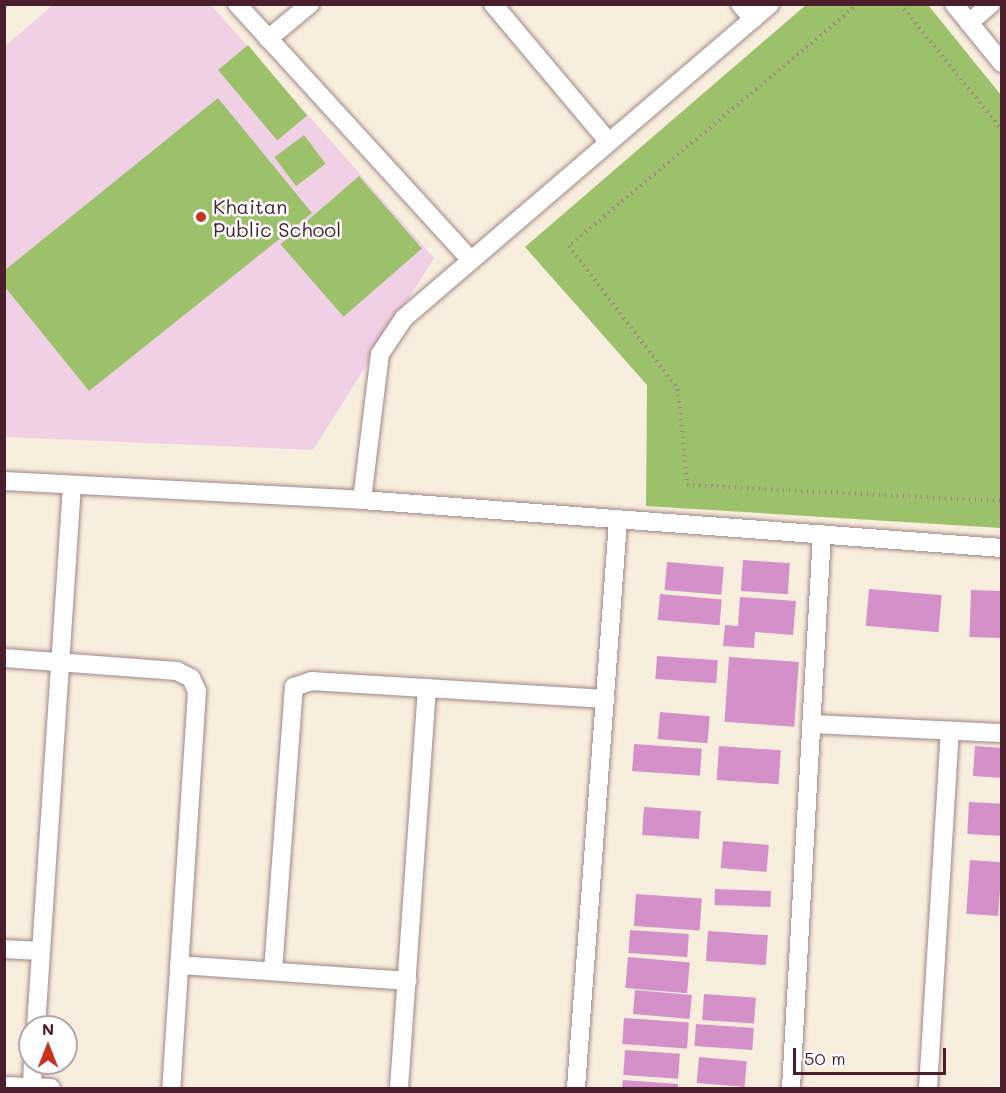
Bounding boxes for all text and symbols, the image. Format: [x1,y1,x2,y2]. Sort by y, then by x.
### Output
place label: Khaitan Public School [213,194,341,241]
marker: Khaitan Public School [194,210,208,224]
north arrow [18,1015,78,1075]
text: N [42,1018,54,1039]
scale bar [796,1036,949,1074]
text: 50 m [804,1046,846,1070]

